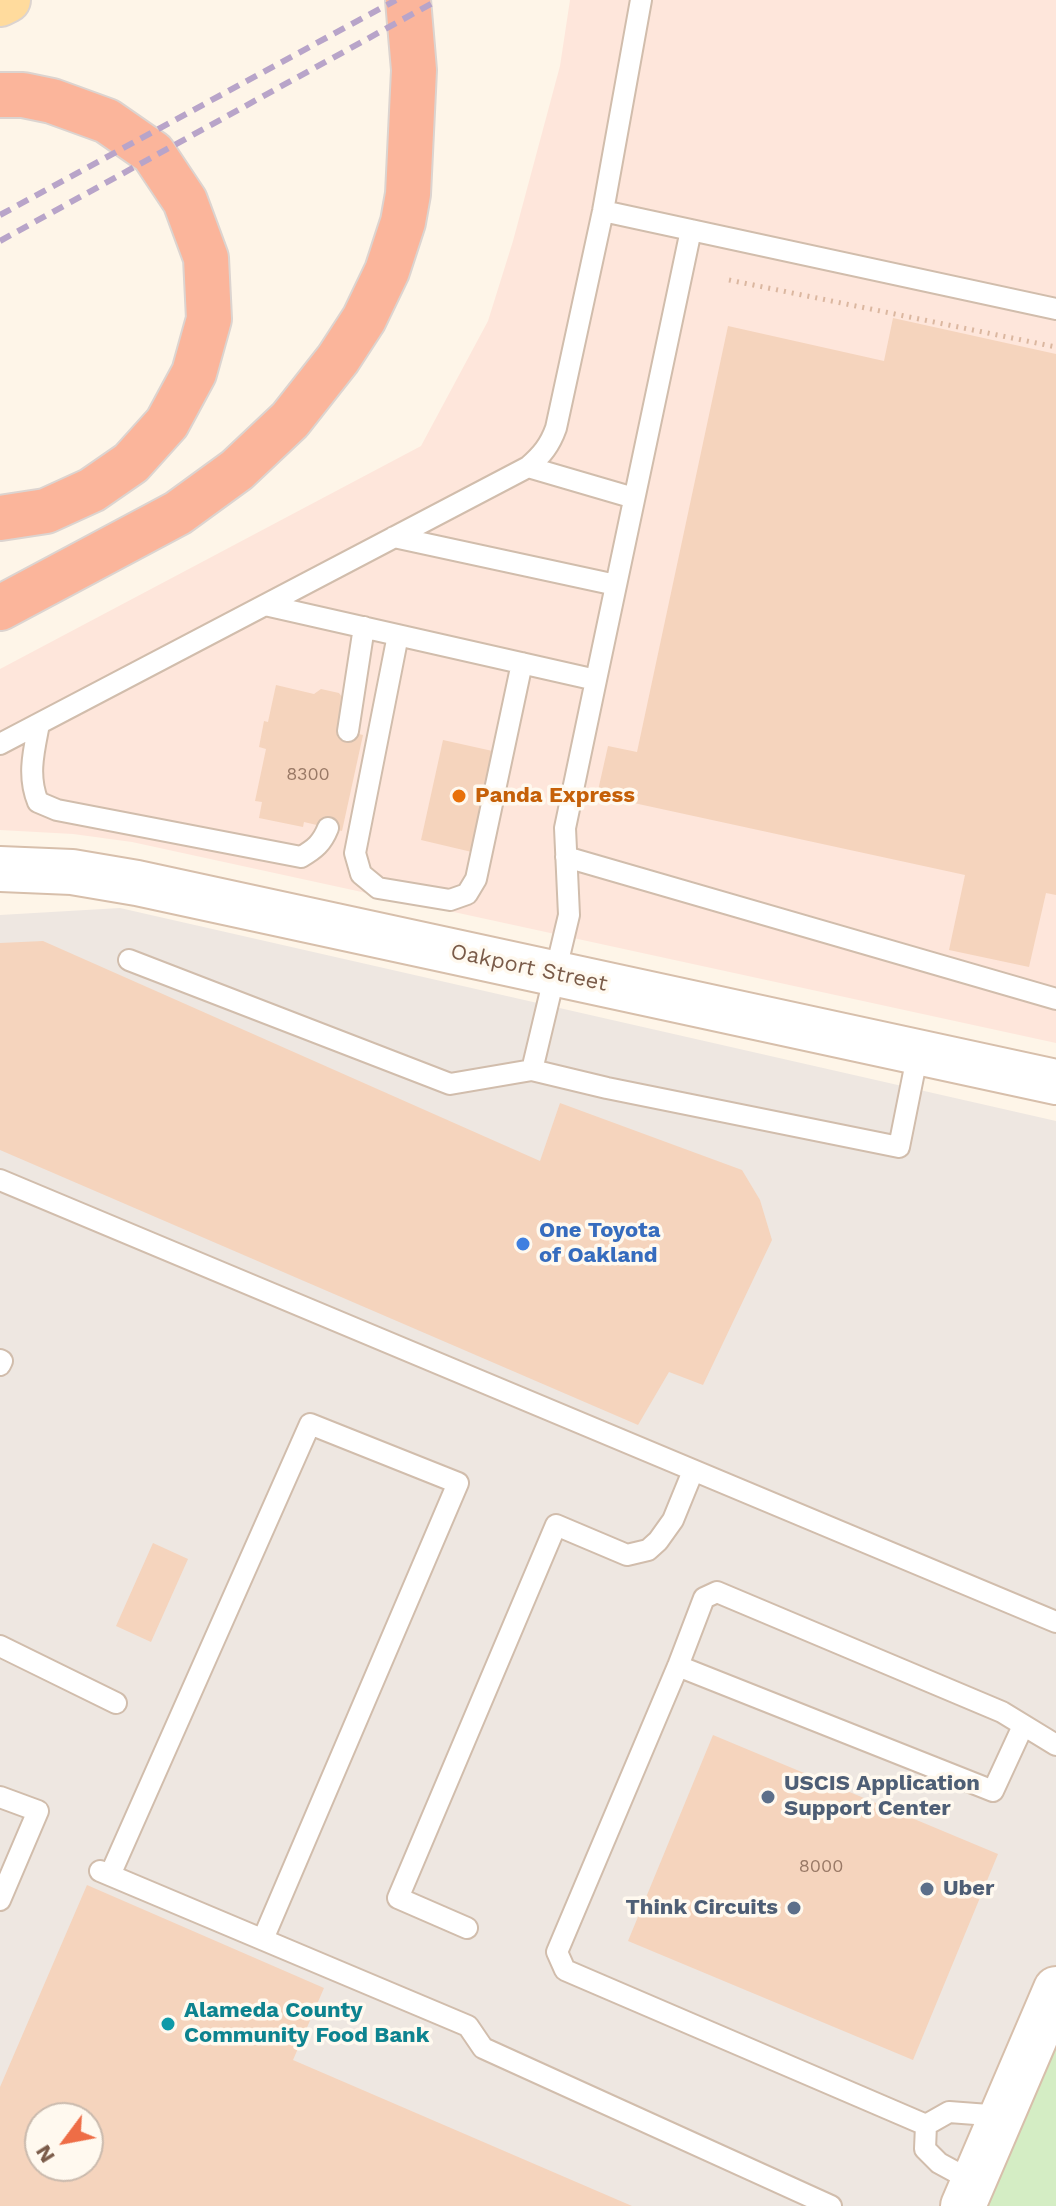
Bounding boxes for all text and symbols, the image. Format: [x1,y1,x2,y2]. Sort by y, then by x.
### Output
house number: 8300 [286,764,330,786]
place label: Panda Express [475,783,635,809]
marker: Panda Express [450,787,468,805]
street label: Oakport Street [448,938,610,998]
place label: One Toyota of Oakland [539,1218,661,1270]
marker: One Toyota of Oakland [514,1235,532,1253]
place label: USCIS Application Support Center [784,1771,980,1822]
marker: USCIS Application Support Center [759,1788,777,1806]
house number: 8000 [799,1856,843,1878]
place label: Uber [943,1876,995,1902]
marker: Uber [918,1880,936,1898]
place label: Think Circuits [626,1895,778,1921]
marker: Think Circuits [785,1899,803,1917]
place label: Alameda County Community Food Bank [184,1998,429,2050]
marker: Alameda County Community Food Bank [159,2015,177,2033]
north arrow [24,2102,104,2182]
text: N [30,2140,60,2167]

